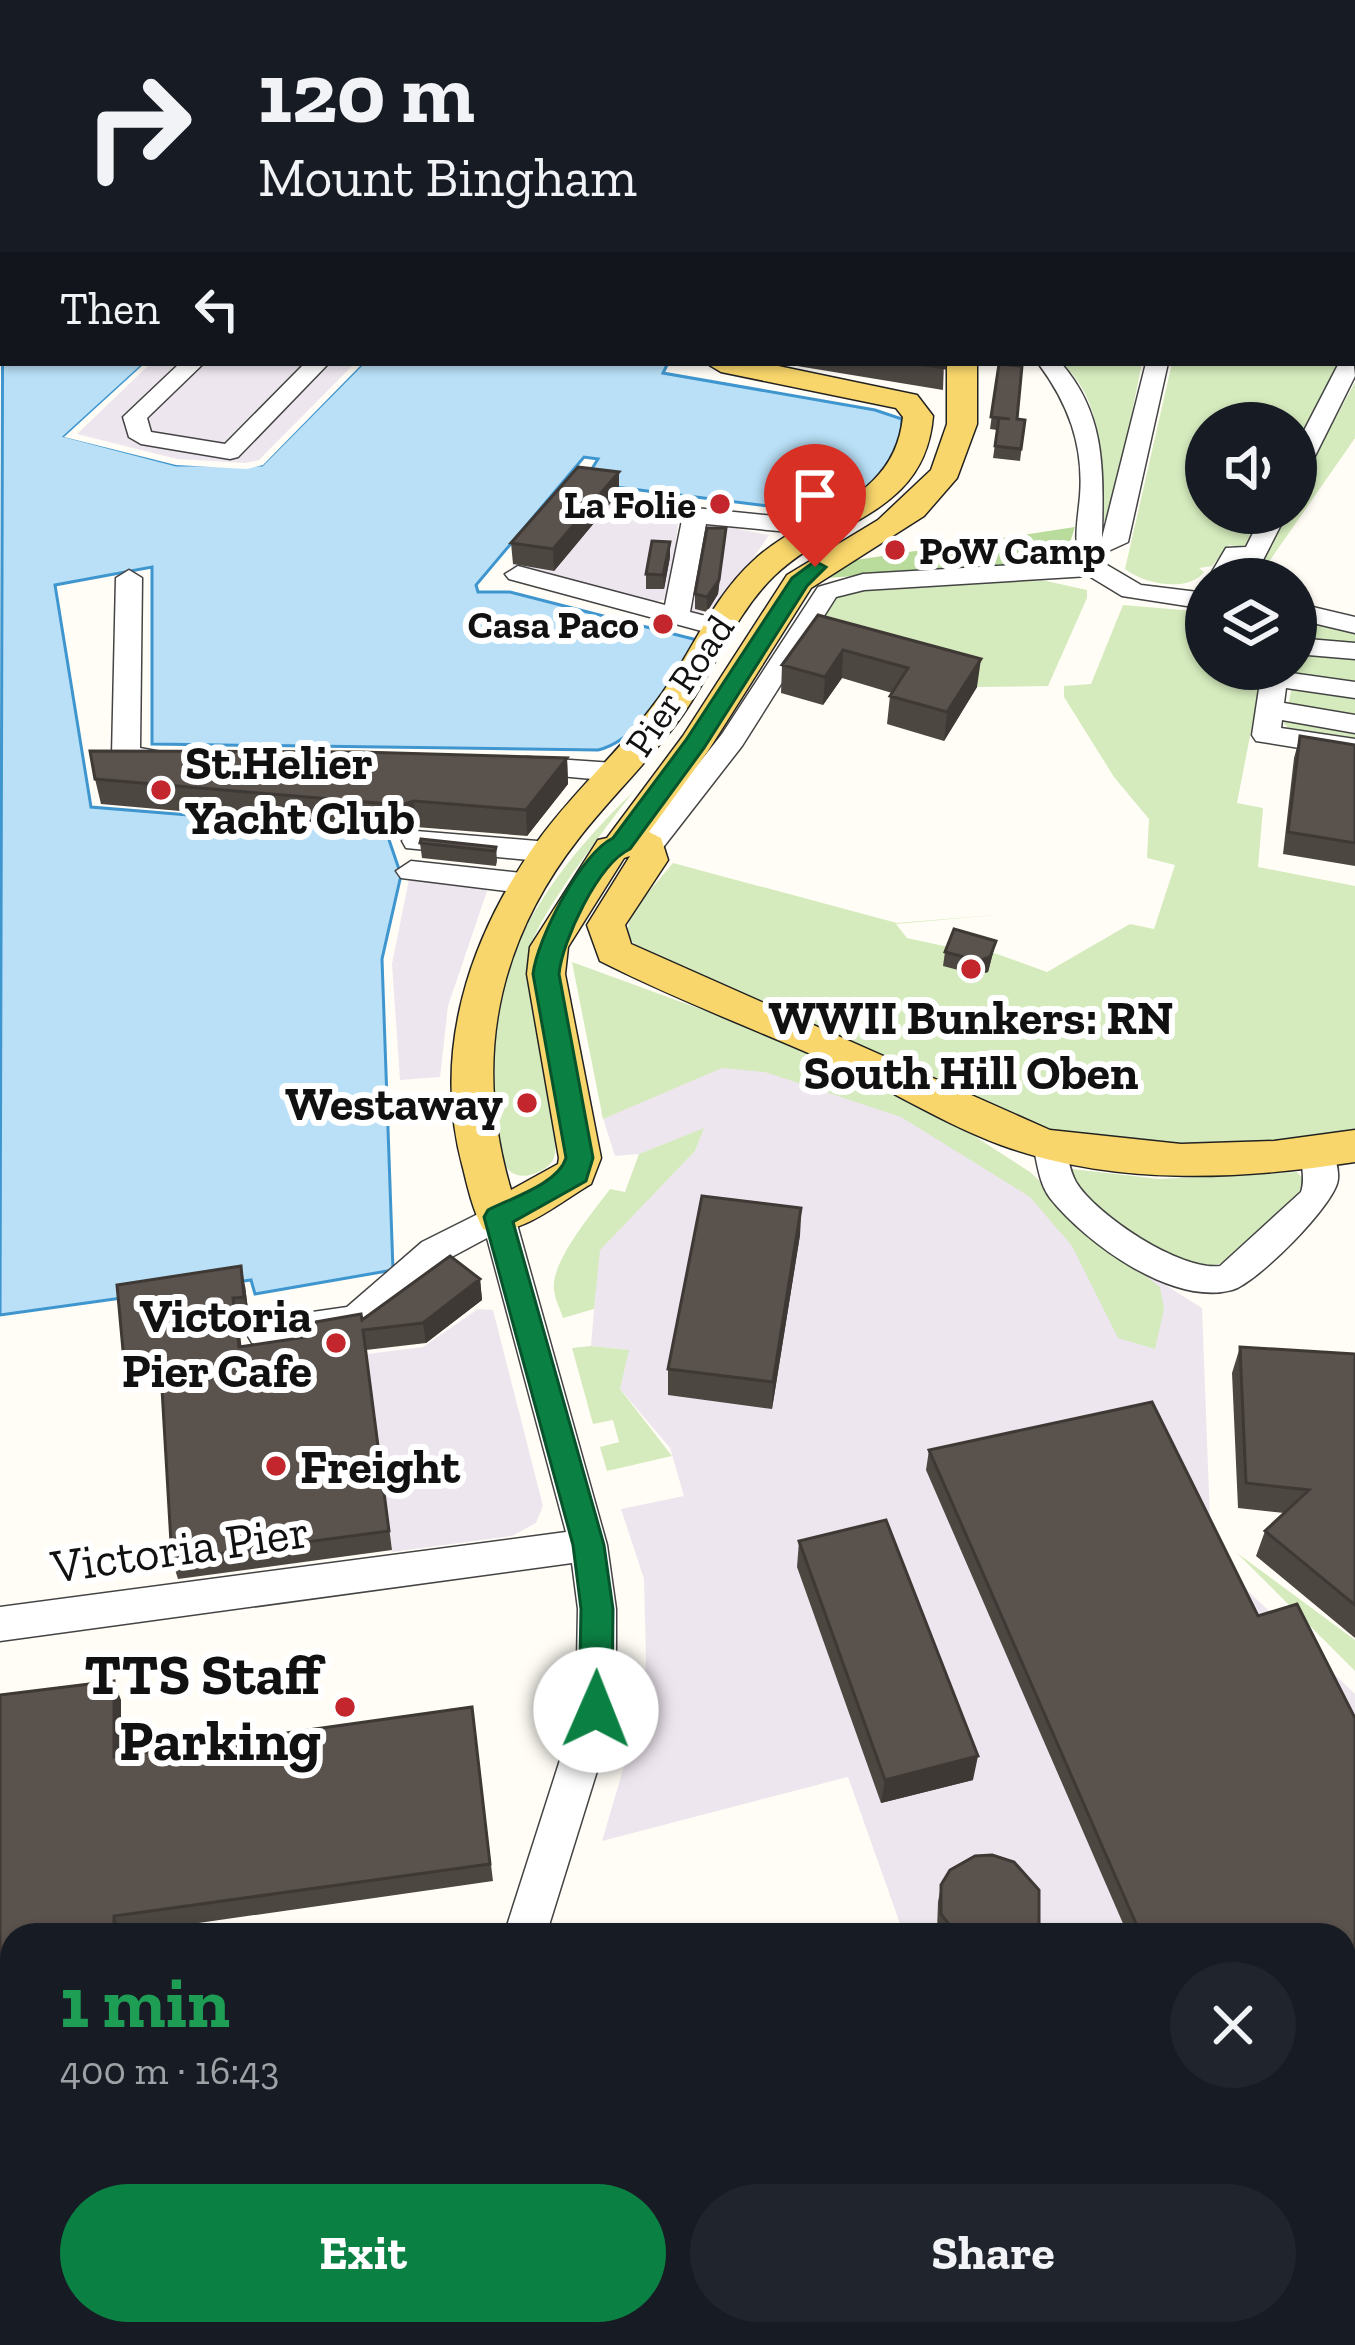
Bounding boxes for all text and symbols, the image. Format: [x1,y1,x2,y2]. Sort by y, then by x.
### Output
text: 120 m [258,43,475,144]
icon: right [60,48,216,204]
text: Mount Bingham [258,145,637,210]
icon: left [184,276,250,342]
text: Then [60,282,160,336]
map controls [1185,402,1317,690]
button: sound [1185,402,1317,534]
pin [764,444,866,567]
icon: arrive [782,462,848,528]
place label: La Folie [564,481,696,528]
marker: La Folie [707,491,733,517]
place label: PoW Camp [919,527,1106,574]
marker: PoW Camp [882,537,908,563]
button: layers [1185,558,1317,690]
place label: Casa Paco [468,601,639,648]
street label: Pier Road [615,606,744,765]
marker: Casa Paco [650,611,676,637]
place label: St.Helier Yacht Club [185,734,415,846]
marker: St.Helier Yacht Club [148,777,174,803]
marker: WWII Bunkers: RN South Hill Oben [958,956,984,982]
place label: WWII Bunkers: RN South Hill Oben [769,989,1173,1101]
place label: Westaway [285,1075,504,1132]
marker: Westaway [514,1090,540,1116]
place label: Victoria Pier Cafe [122,1287,312,1399]
marker: Victoria Pier Cafe [323,1330,349,1356]
place label: Freight [300,1438,461,1495]
marker: Freight [263,1453,289,1479]
street label: Victoria Pier [47,1502,313,1595]
place label: TTS Staff Parking [84,1640,326,1775]
position arrow [533,1647,659,1773]
marker: TTS Staff Parking [332,1694,358,1720]
text: 1 min [60,1959,230,2045]
button: close [1170,1962,1296,2088]
text: 400 m · 16:43 [60,2047,279,2094]
button: Exit [60,2184,666,2322]
button: Share [690,2184,1296,2322]

